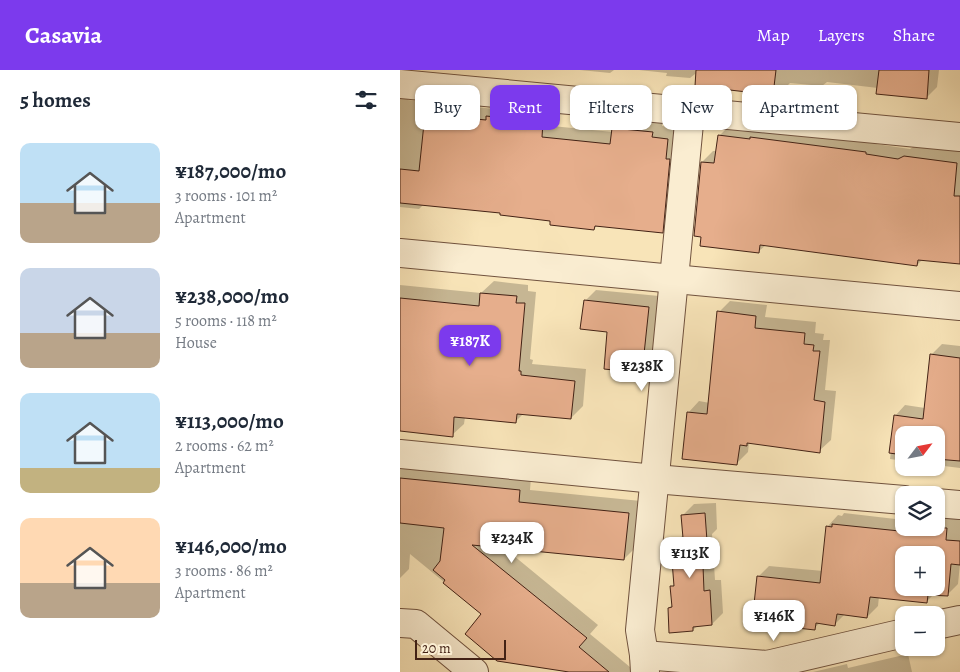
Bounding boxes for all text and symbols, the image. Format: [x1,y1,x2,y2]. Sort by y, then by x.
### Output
text: Casavia [25,19,102,51]
text: Map [757,23,790,47]
text: Layers [818,23,865,47]
text: Share [893,23,935,47]
chip: Buy [415,85,480,130]
chip: Rent [490,85,560,130]
chip: Filters [570,85,652,130]
chip: New [662,85,732,130]
chip: Apartment [742,85,857,130]
text: 5 homes [20,86,91,114]
icon: filters [352,86,380,114]
text: ¥187,000/mo [175,157,286,185]
icon: home [60,163,120,223]
text: 3 rooms · 101 m² [175,185,277,207]
text: Apartment [175,207,246,229]
text: ¥238,000/mo [175,282,289,310]
icon: home [60,288,120,348]
text: 5 rooms · 118 m² [175,310,277,332]
pin: ¥187K [435,324,505,367]
text: ¥187K [450,330,490,352]
text: House [175,332,217,354]
pin: ¥238K [607,350,677,392]
text: ¥238K [621,355,663,377]
text: ¥113,000/mo [175,407,284,435]
icon: home [60,413,120,473]
north arrow [895,426,945,476]
map controls [895,426,945,656]
text: 2 rooms · 62 m² [175,435,274,457]
text: Apartment [175,457,246,479]
button: layers [895,486,945,536]
pin: ¥234K [477,522,547,564]
text: ¥234K [491,527,533,549]
text: ¥146,000/mo [175,532,287,560]
pin: ¥113K [655,536,725,579]
icon: home [60,538,120,598]
text: ¥113K [671,542,709,564]
button: + [895,546,945,596]
text: 3 rooms · 86 m² [175,560,273,582]
text: Apartment [175,582,246,604]
pin: ¥146K [739,600,809,642]
text: ¥146K [754,605,794,627]
button: − [895,606,945,656]
scale bar [415,637,506,660]
text: 20 m [422,639,451,658]

